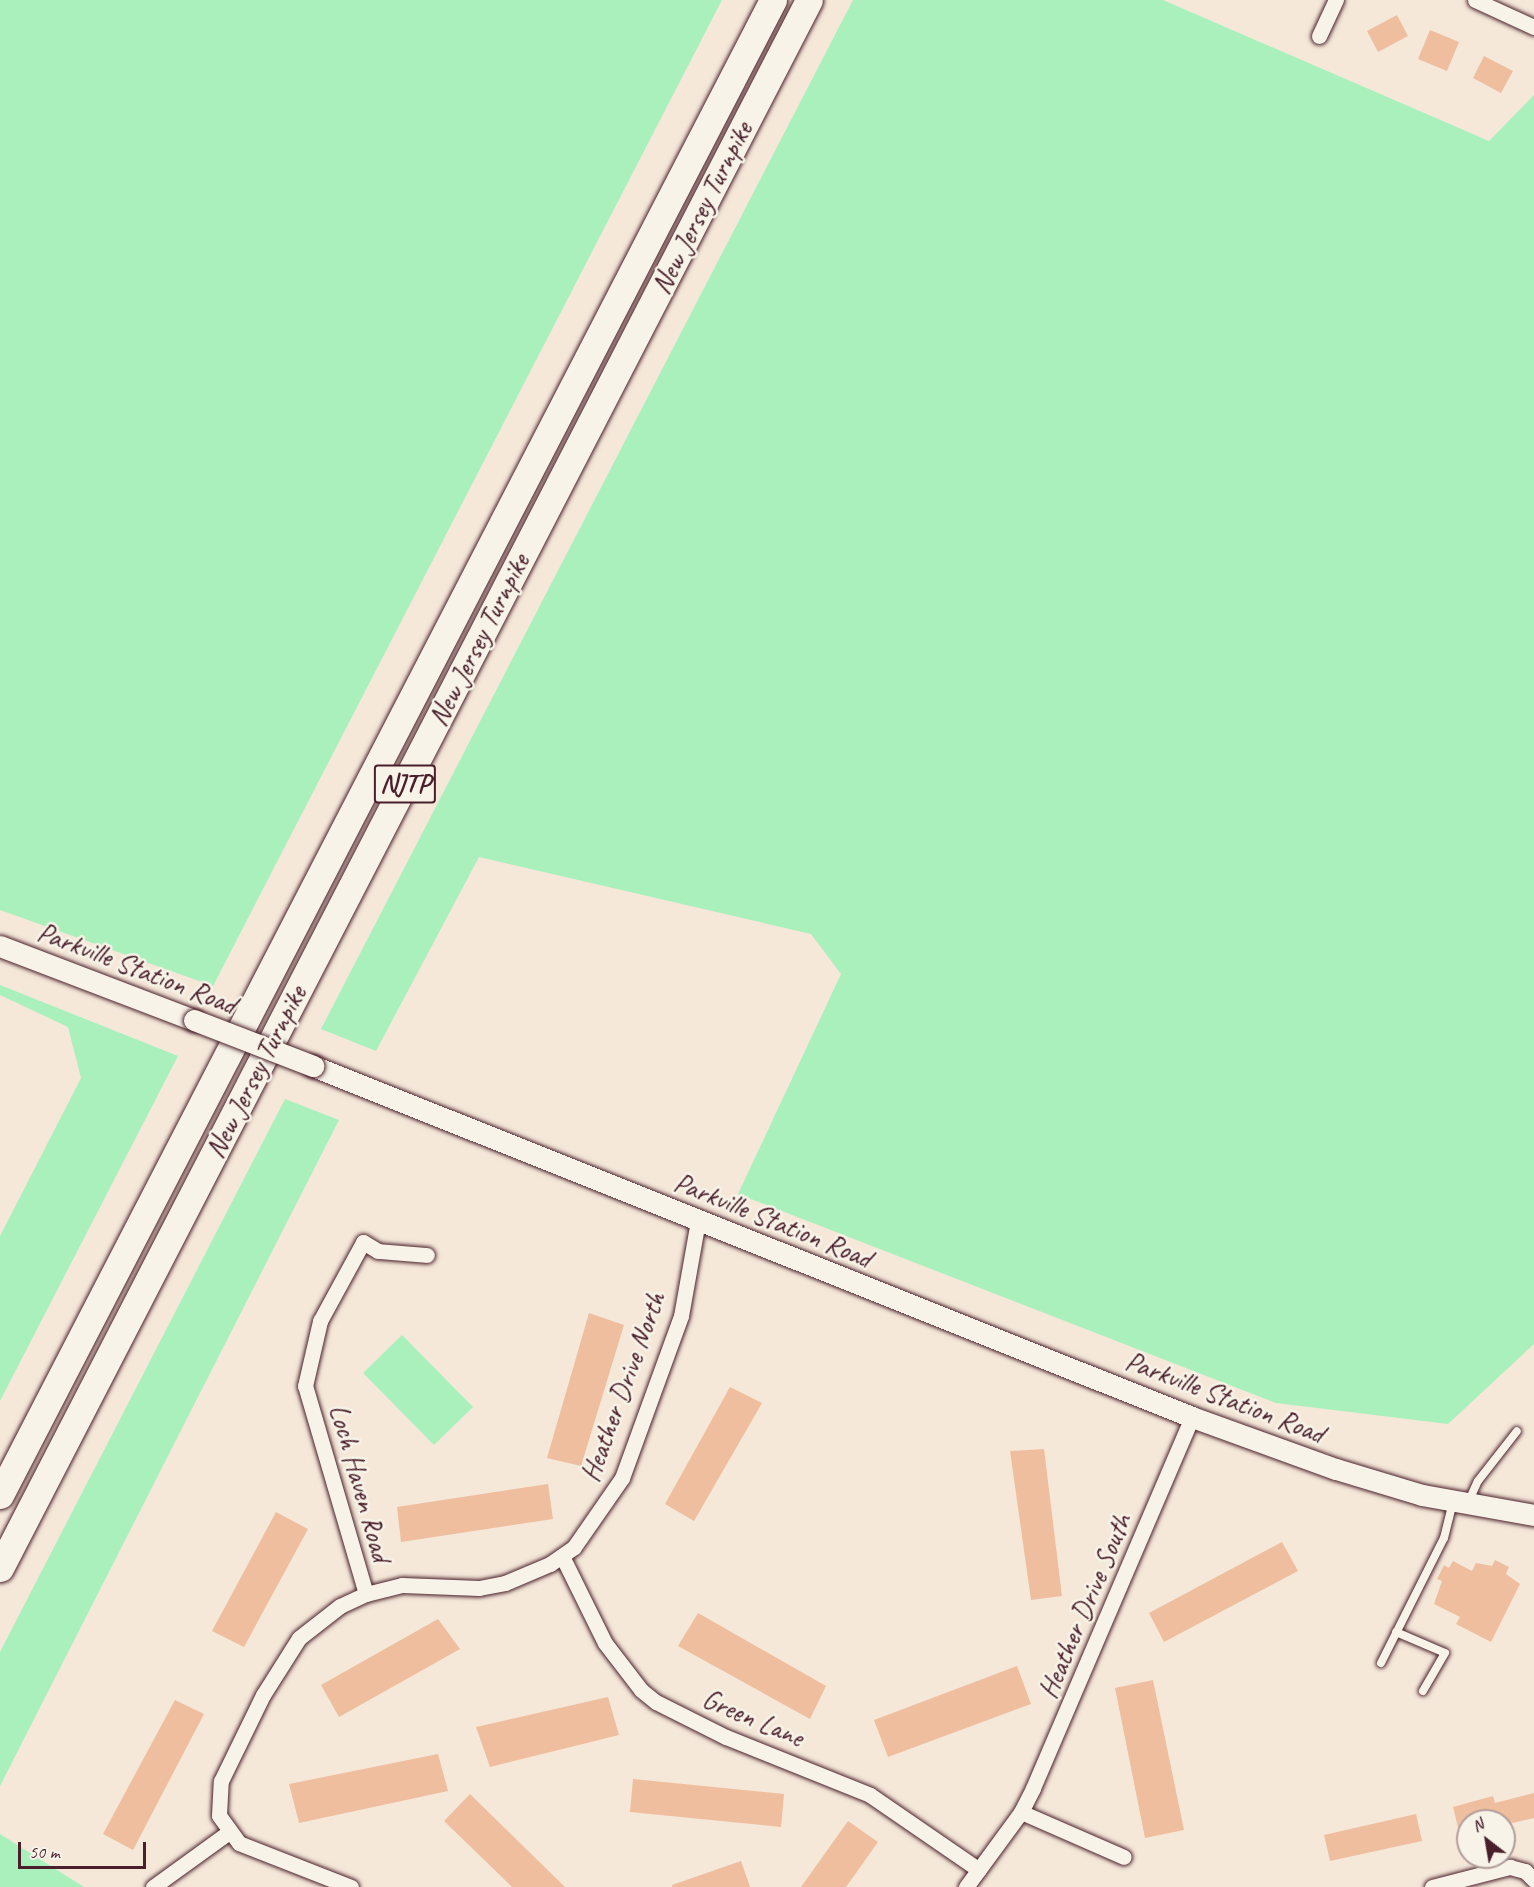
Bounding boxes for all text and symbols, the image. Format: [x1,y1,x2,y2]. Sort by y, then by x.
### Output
street label: New Jersey Turnpike [644,116,760,300]
street label: New Jersey Turnpike [421,548,537,732]
road number: NJTP [374,760,436,808]
street label: Parkville Station Road [33,915,241,1021]
street label: New Jersey Turnpike [198,980,314,1164]
street label: Parkville Station Road [669,1165,877,1275]
street label: Heather Drive North [573,1287,673,1487]
street label: Parkville Station Road [1121,1344,1329,1450]
street label: Loch Haven Road [321,1400,399,1566]
street label: Heather Drive South [1031,1509,1139,1703]
street label: Green Lane [697,1682,809,1754]
north arrow [1456,1809,1516,1869]
text: N [1468,1814,1487,1836]
scale bar [21,1830,148,1868]
text: 50 m [29,1841,60,1863]

